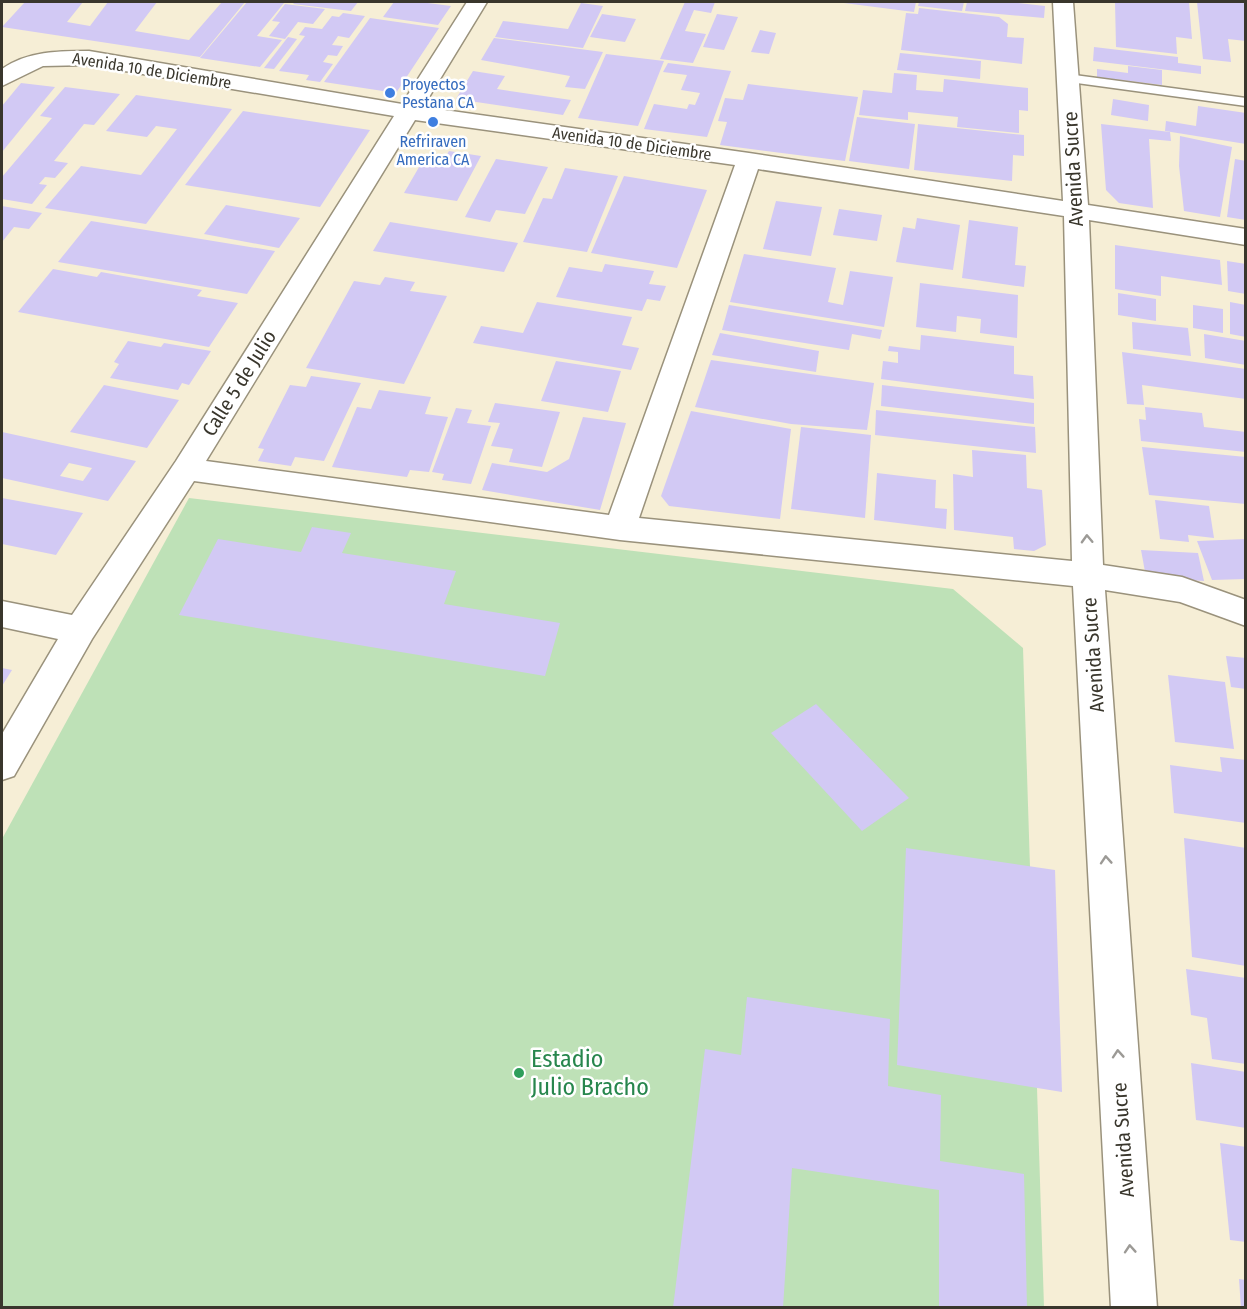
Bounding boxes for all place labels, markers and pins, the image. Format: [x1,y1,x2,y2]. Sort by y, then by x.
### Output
place label: Proyectos Pestana CA [402,75,475,112]
marker: Proyectos Pestana CA [383,86,397,100]
marker: Refriraven America CA [426,115,440,129]
place label: Refriraven America CA [396,132,470,169]
place label: Estadio Julio Bracho [531,1045,649,1101]
marker: Estadio Julio Bracho [512,1066,526,1080]

